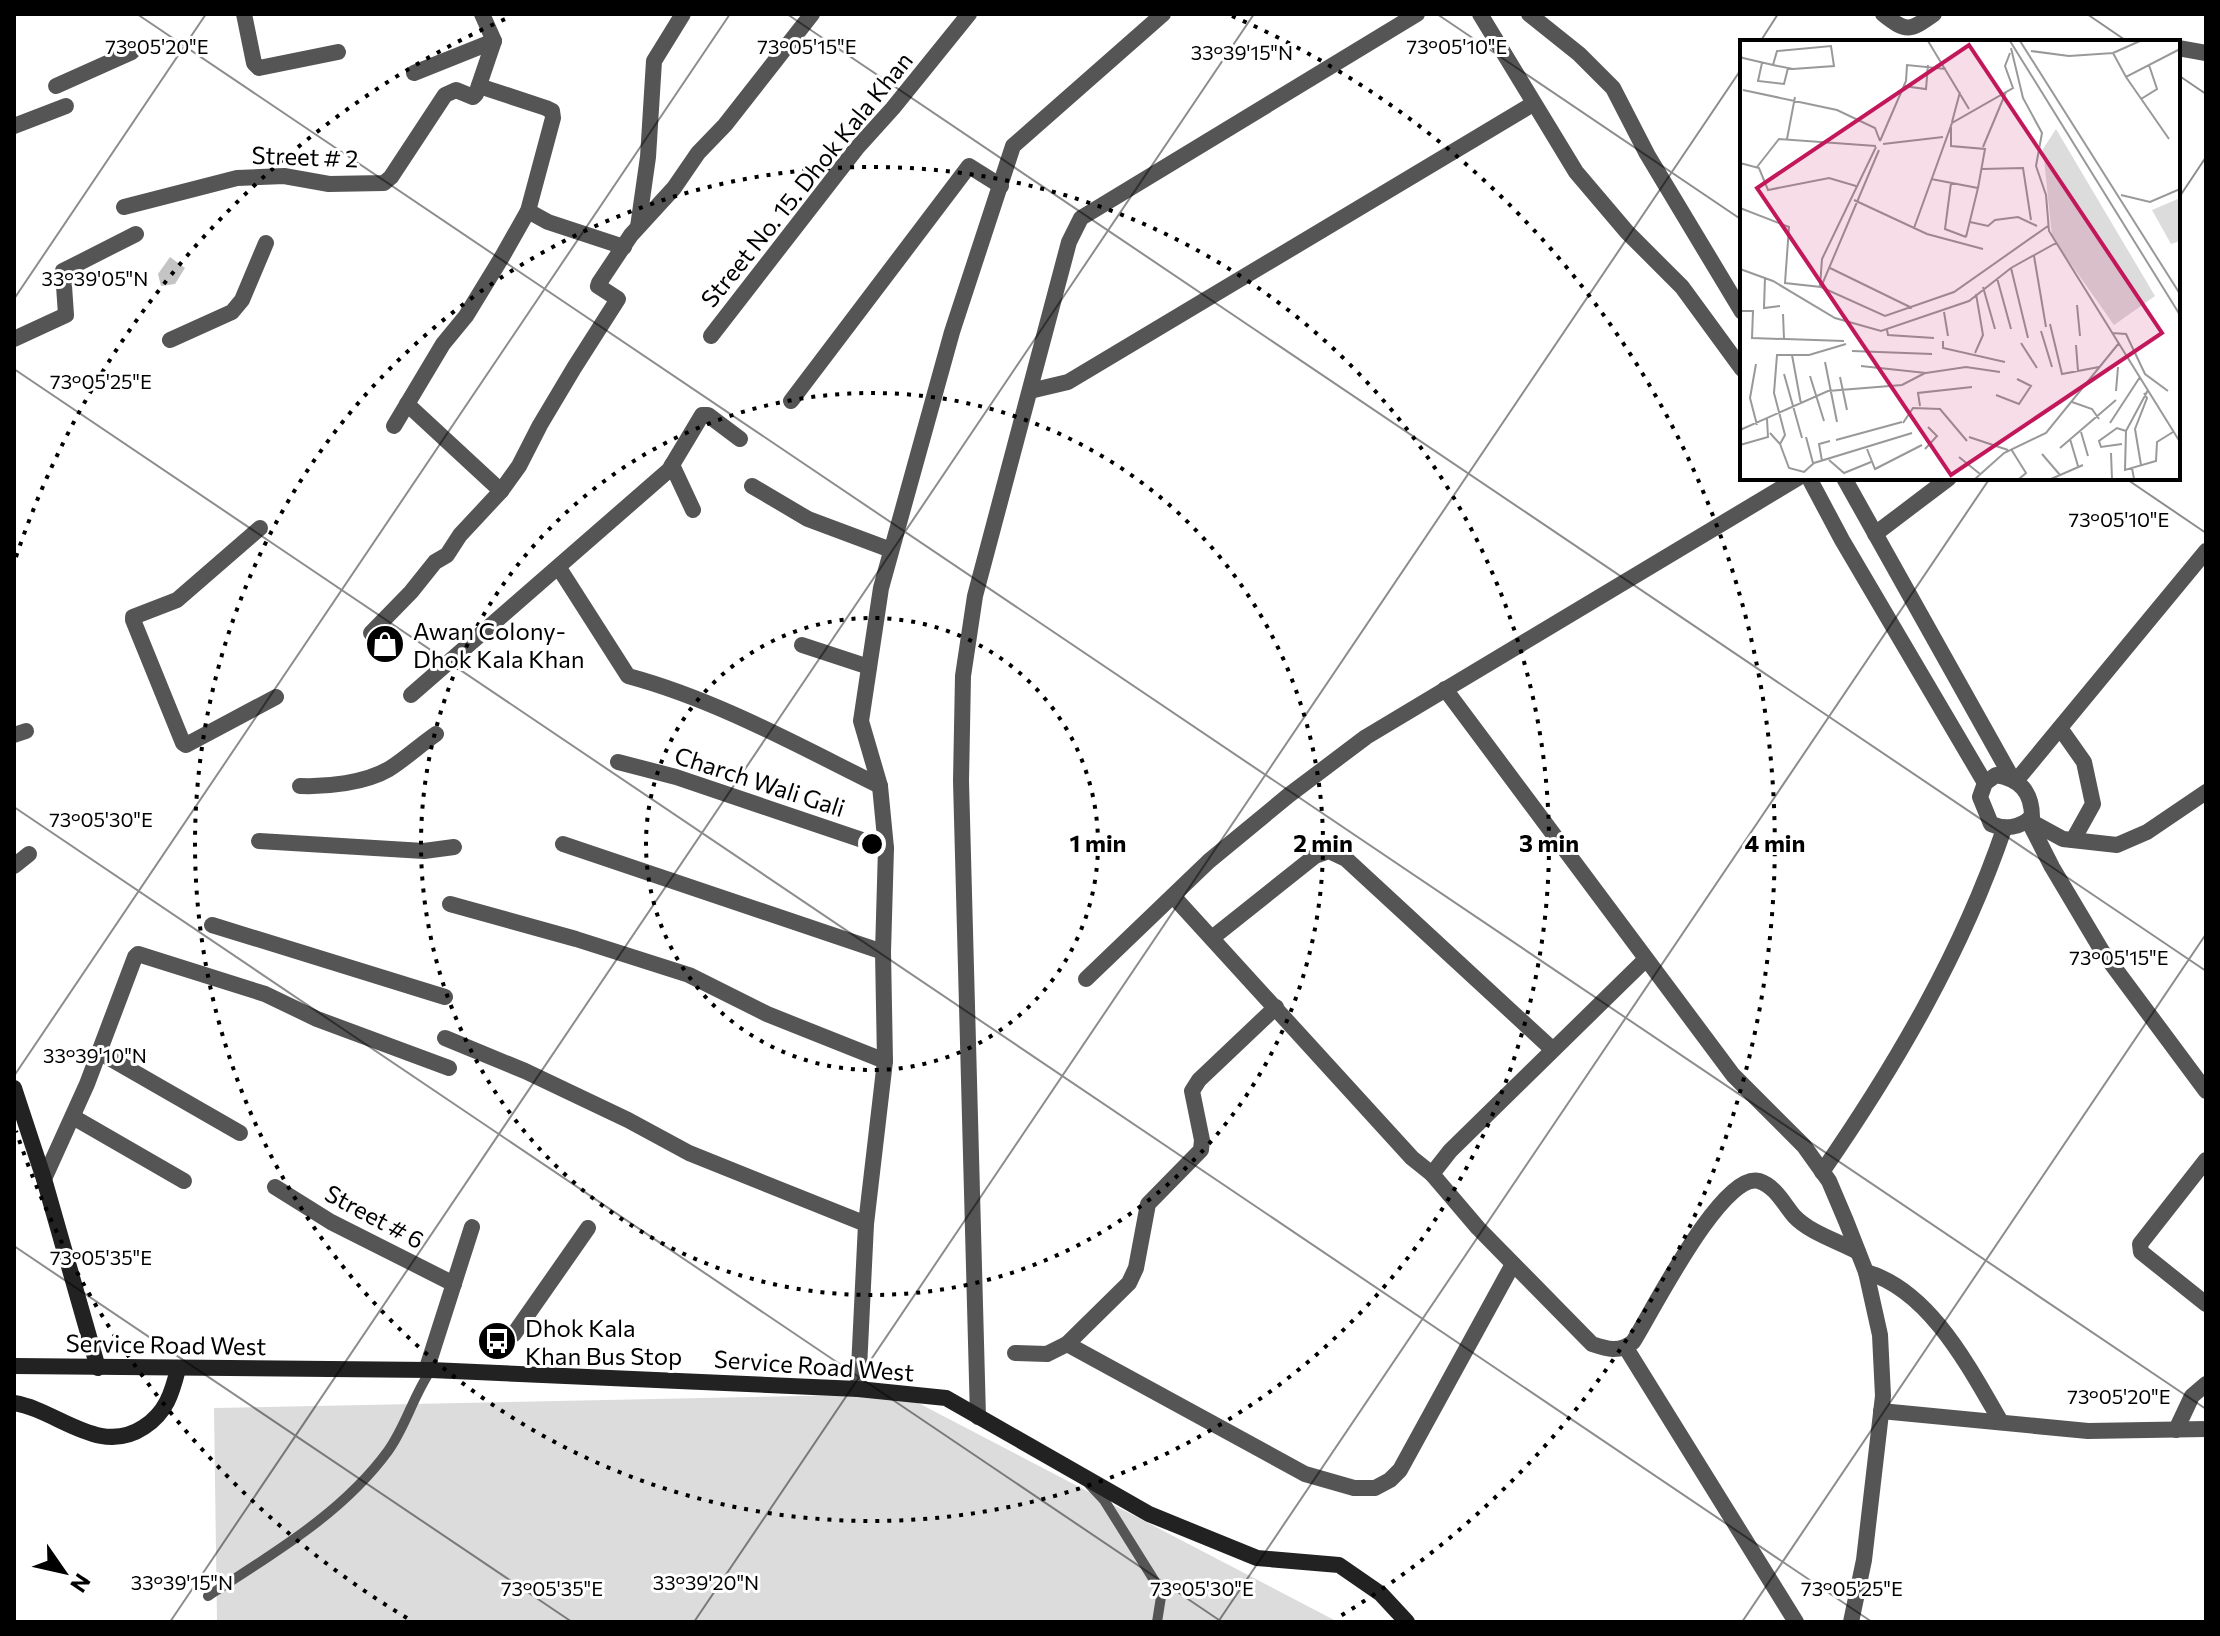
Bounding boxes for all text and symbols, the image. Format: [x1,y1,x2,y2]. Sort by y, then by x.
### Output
text: 73°05'20"E [105,34,209,58]
text: 73°05'15"E [757,34,857,58]
text: 73°05'10"E [1407,34,1507,58]
text: 33°39'15"N [1191,40,1293,64]
inset map [1740,40,2180,480]
street label: Street No. 15. Dhok Kala Khan [694,46,918,312]
street label: Street # 2 [251,140,359,172]
text: 33°39'05"N [42,266,148,290]
text: 73°05'25"E [50,369,152,393]
text: 73°05'10"E [2069,507,2169,531]
place label: Awan Colony- Dhok Kala Khan [413,616,584,673]
shop icon: Awan Colony- Dhok Kala Khan [364,623,406,665]
street label: Charch Wali Gali [671,740,849,822]
text: 73°05'30"E [49,807,153,831]
text: 1 min [1070,828,1126,857]
text: 2 min [1293,828,1353,857]
text: 3 min [1519,828,1579,857]
text: 4 min [1745,828,1805,857]
centre of rings [858,830,886,858]
text: 73°05'15"E [2069,945,2169,969]
text: 33°39'10"N [43,1043,147,1067]
street label: Street # 6 [321,1178,429,1254]
text: 73°05'35"E [50,1245,152,1269]
place label: Dhok Kala Khan Bus Stop [525,1313,682,1370]
bus stop icon: Dhok Kala Khan Bus Stop [476,1320,518,1362]
street label: Service Road West [65,1328,267,1360]
street label: Service Road West [713,1344,915,1386]
text: 73°05'20"E [2067,1384,2171,1408]
north arrow [24,1532,104,1612]
text: N [65,1569,97,1598]
text: 33°39'15"N [131,1570,233,1594]
text: 33°39'20"N [653,1570,759,1594]
text: 73°05'35"E [501,1576,603,1600]
text: 73°05'30"E [1150,1576,1254,1600]
text: 73°05'25"E [1801,1576,1903,1600]

